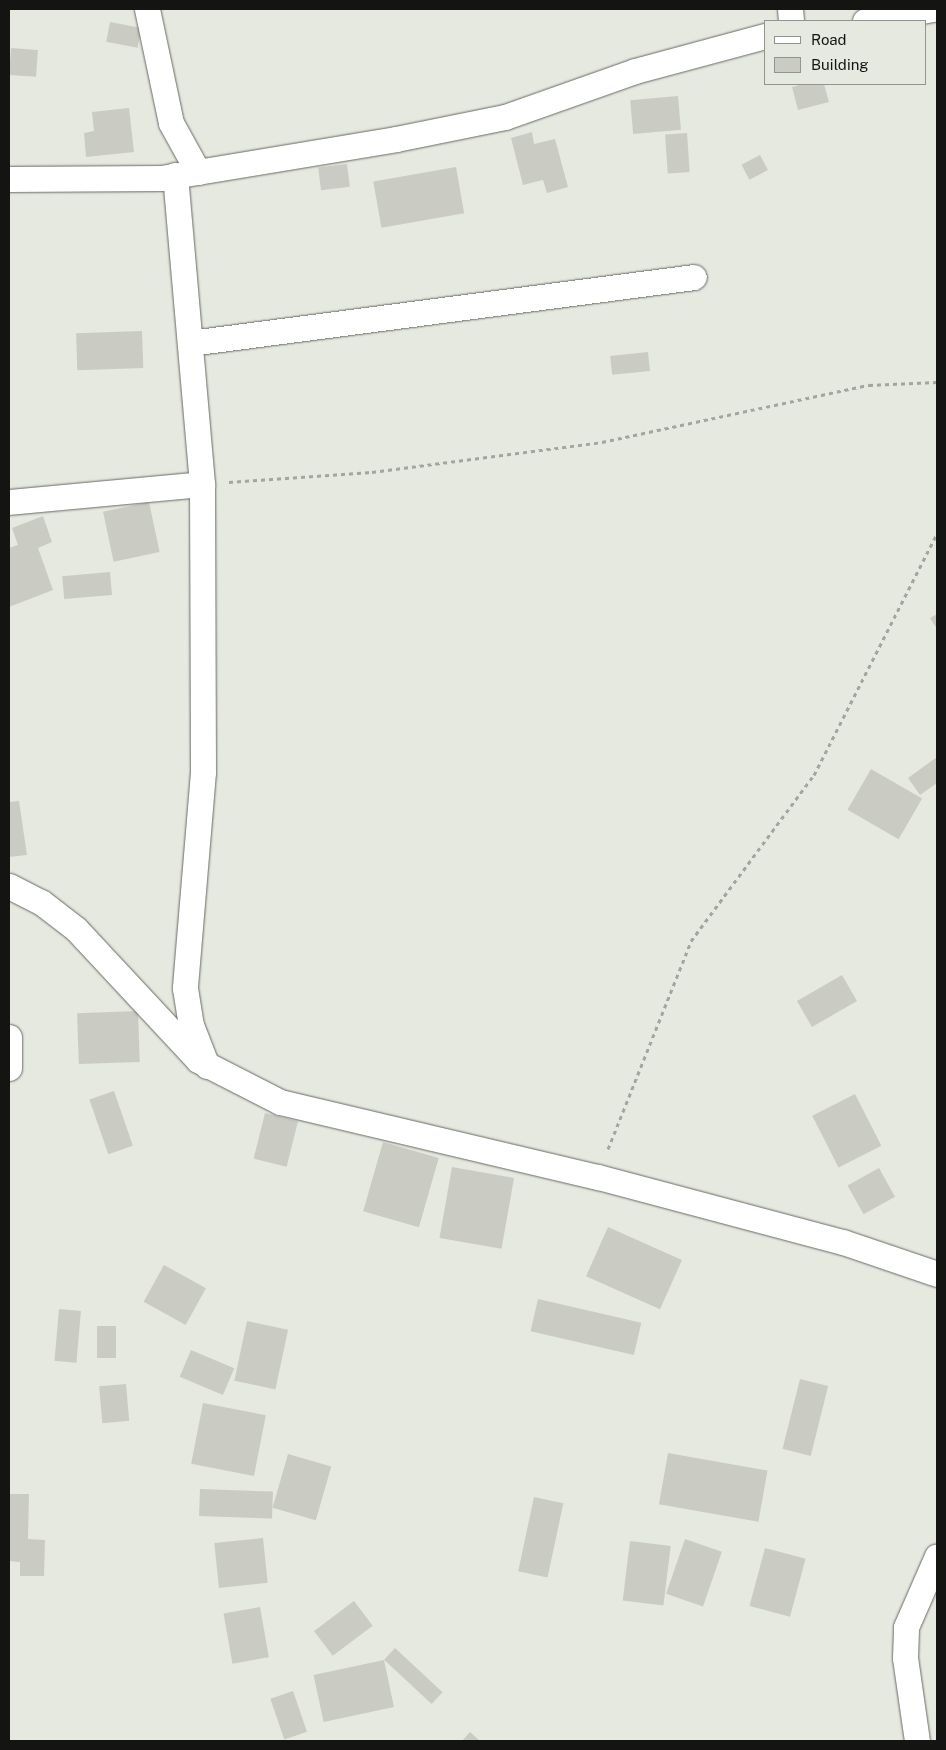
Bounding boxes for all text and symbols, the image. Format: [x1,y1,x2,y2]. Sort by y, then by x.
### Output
legend [764,20,926,85]
text: Road [811,31,847,48]
text: Building [811,56,869,73]

